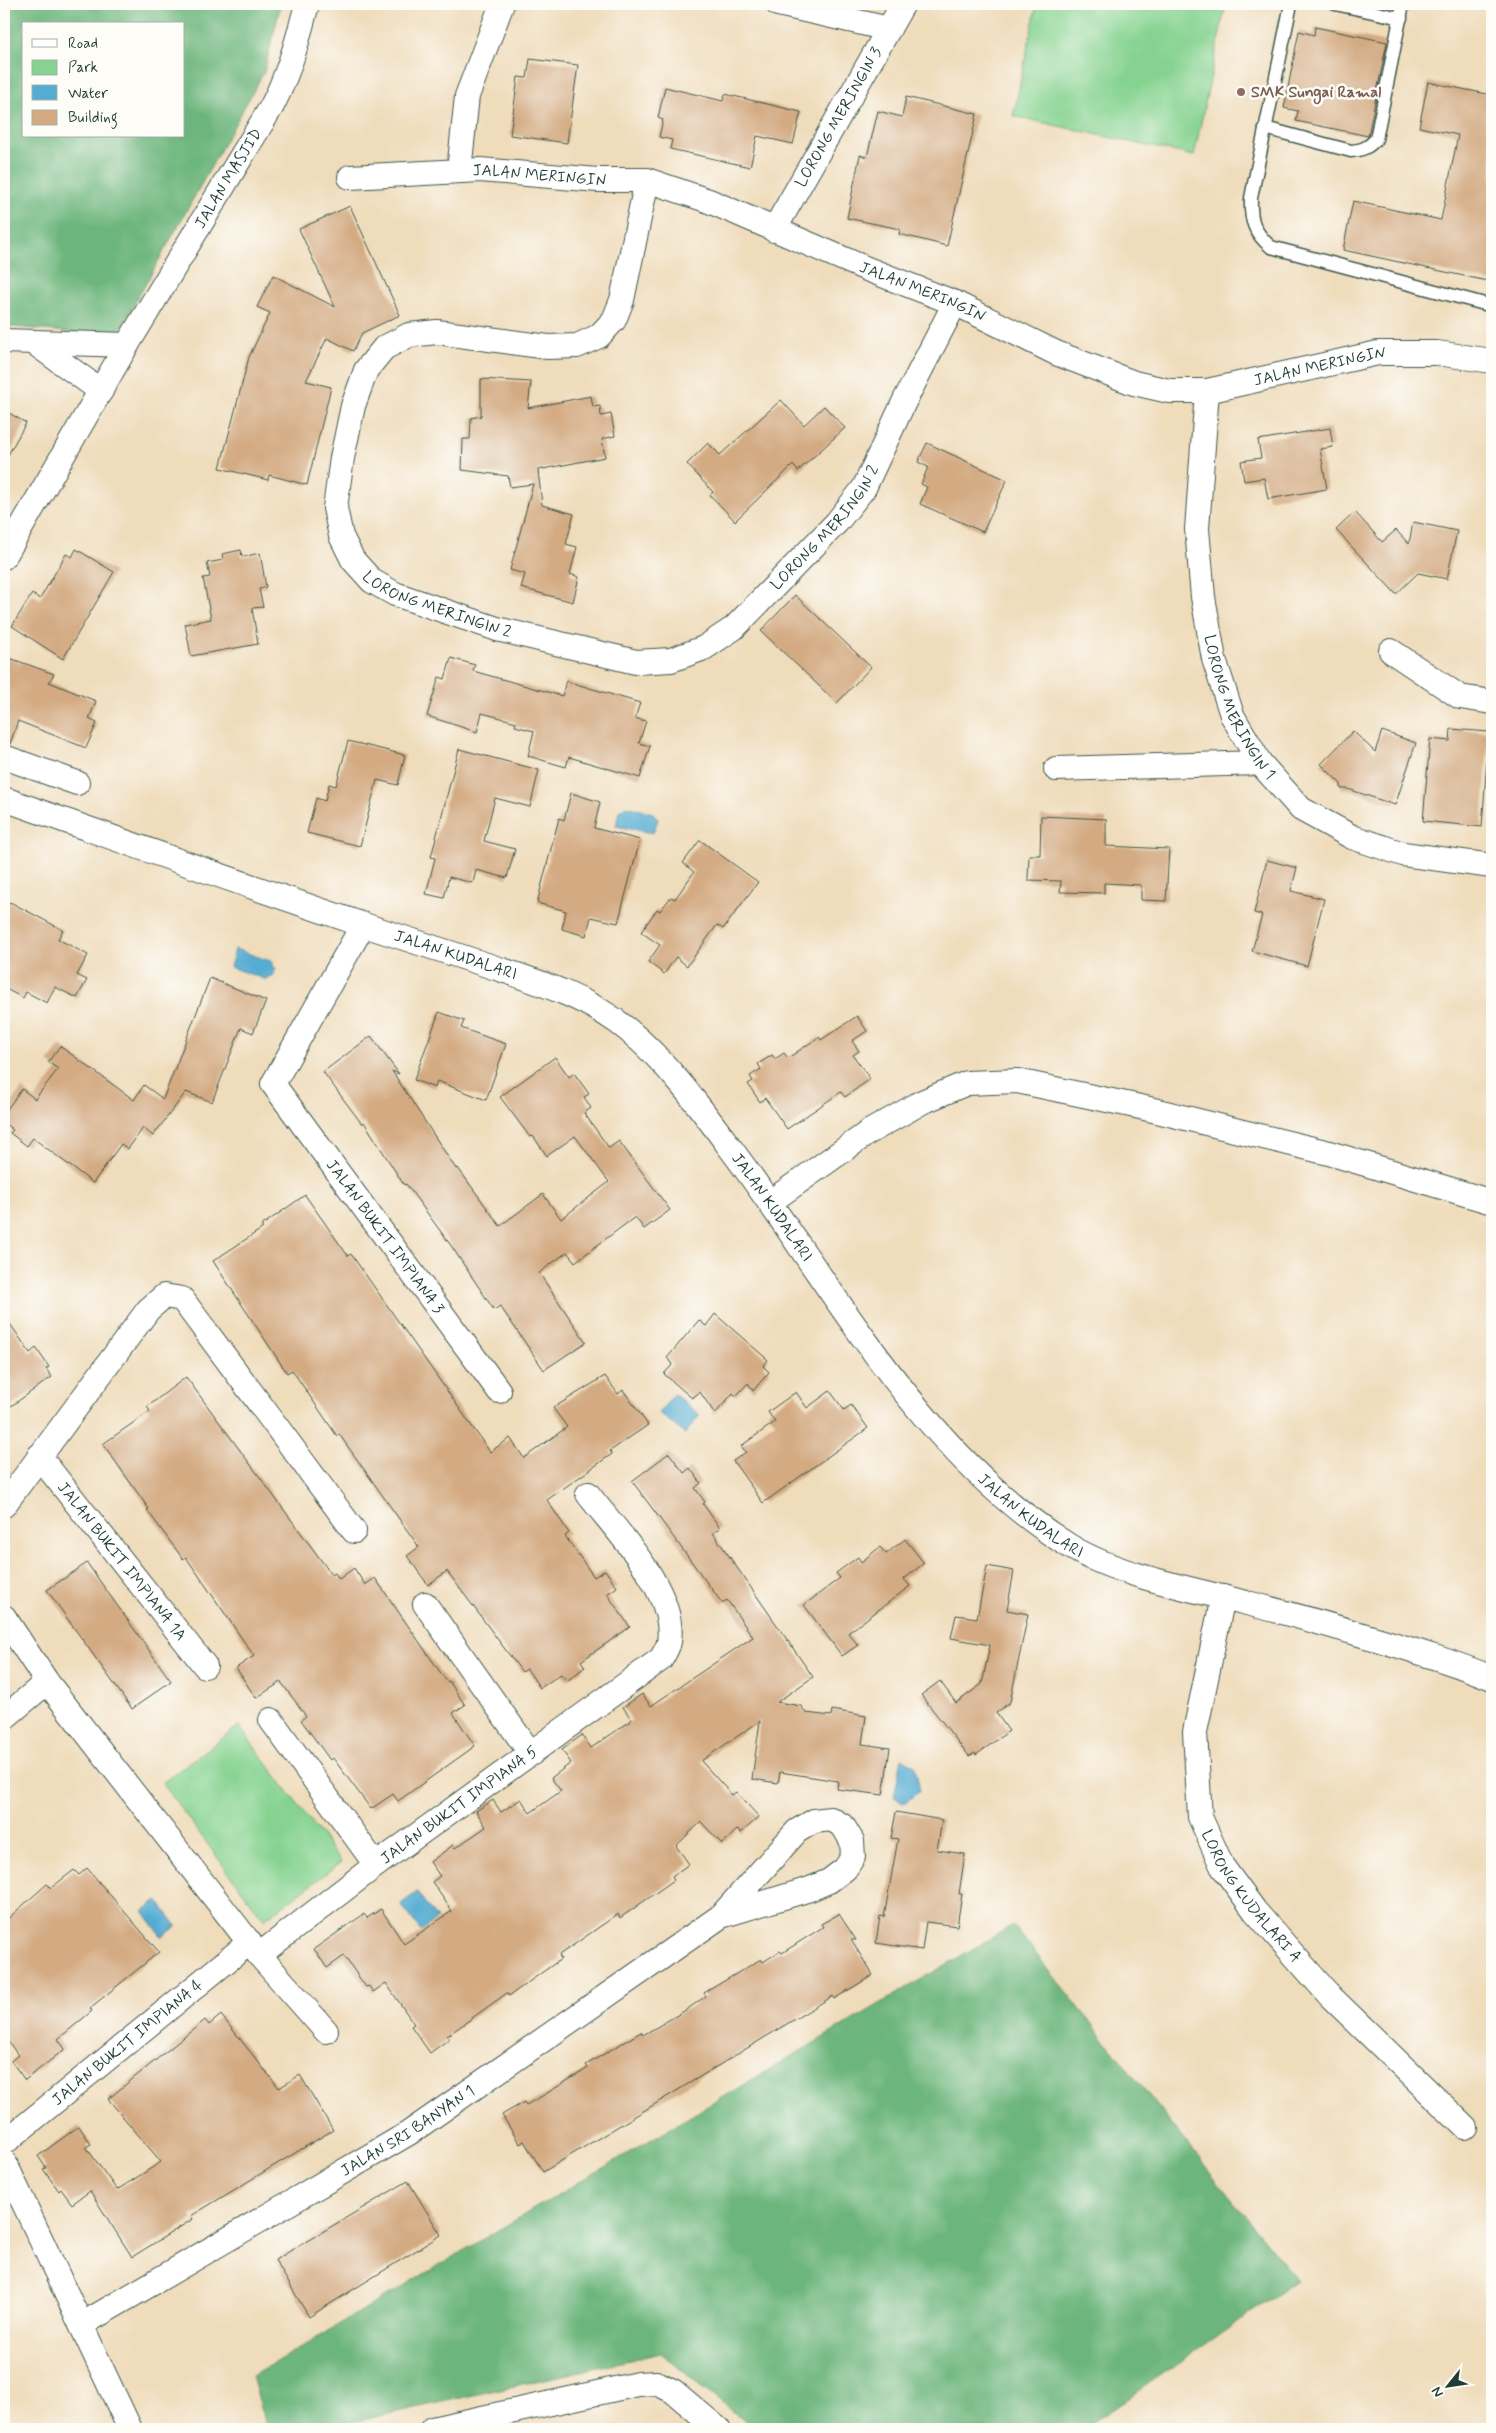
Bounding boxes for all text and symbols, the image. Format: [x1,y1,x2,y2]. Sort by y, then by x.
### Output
legend [22,22,185,138]
text: Road [68,34,98,54]
street label: LORONG MERINGIN 3 [790,43,887,191]
text: Park [68,58,98,78]
place label: SMK Sungai Ramal [1251,82,1381,105]
text: Water [68,84,108,104]
marker: SMK Sungai Ramal [1235,86,1247,98]
text: Building [68,108,118,129]
street label: JALAN MASJID [190,124,267,232]
street label: JALAN MERINGIN [472,159,607,191]
street label: JALAN MERINGIN [856,256,989,327]
street label: JALAN MERINGIN [1252,343,1386,391]
street label: LORONG MERINGIN 2 [766,462,884,595]
street label: LORONG MERINGIN 2 [358,567,513,643]
street label: LORONG MERINGIN 1 [1199,633,1280,784]
street label: JALAN KUDALARI [392,925,520,985]
street label: JALAN KUDALARI [727,1148,817,1266]
street label: JALAN BUKIT IMPIANA 3 [321,1155,449,1318]
street label: JALAN KUDALARI [973,1469,1087,1563]
street label: JALAN BUKIT IMPIANA 1A [53,1477,191,1645]
street label: JALAN BUKIT IMPIANA 5 [376,1741,542,1869]
street label: LORONG KUDALARI A [1197,1826,1306,1967]
street label: JALAN BUKIT IMPIANA 4 [47,1975,207,2110]
street label: JALAN SRI BANYAN 1 [337,2080,479,2181]
north arrow [1424,2360,1474,2410]
text: N [1427,2383,1448,2401]

